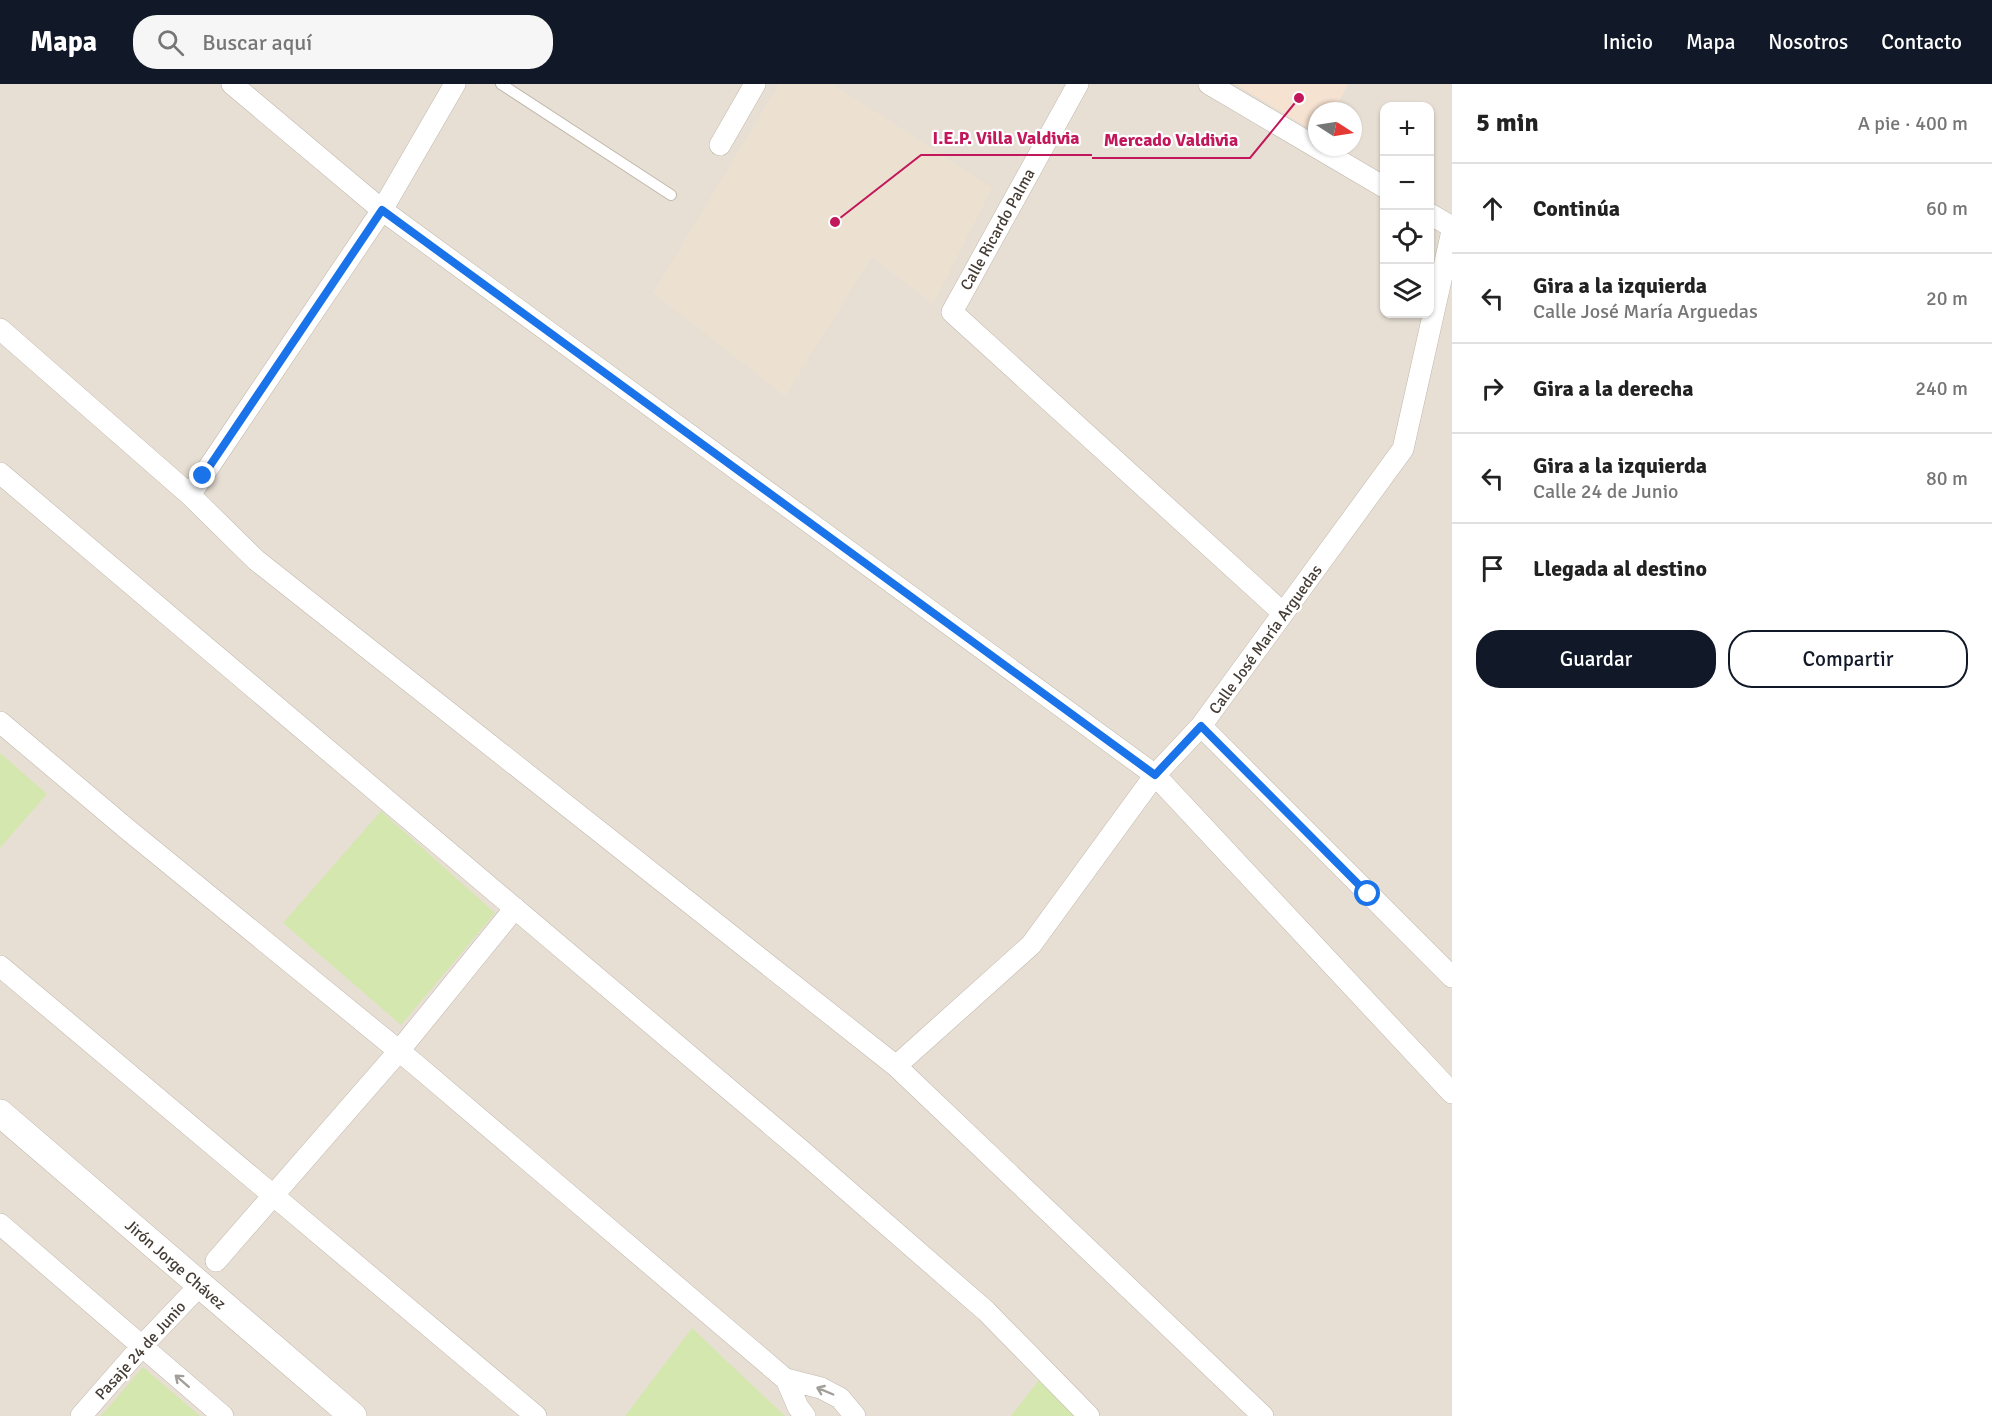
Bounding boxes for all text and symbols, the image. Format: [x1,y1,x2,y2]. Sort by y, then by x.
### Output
search box [133,15,553,69]
text: Mapa [30,25,97,59]
icon: search [154,26,187,59]
text: Buscar aquí [202,29,312,56]
text: Inicio [1603,29,1653,55]
text: Mapa [1686,29,1735,55]
text: Nosotros [1768,29,1848,55]
text: Contacto [1881,29,1962,55]
north arrow [1308,102,1362,156]
map controls [1380,102,1434,318]
button: + [1380,102,1434,156]
text: 5 min [1476,107,1539,139]
text: A pie · 400 m [1858,111,1968,136]
callout: I.E.P. Villa Valdivia [921,119,1092,155]
callout: Mercado Valdivia [1092,122,1250,158]
text: I.E.P. Villa Valdivia [933,127,1079,149]
text: Mercado Valdivia [1104,129,1238,151]
button: − [1380,156,1434,210]
street label: Calle Ricardo Palma [956,165,1040,294]
icon: ahead [1476,192,1509,225]
text: Continúa [1533,195,1620,222]
text: 60 m [1926,196,1968,221]
button: locate [1380,210,1434,264]
button: layers [1380,264,1434,318]
text: Gira a la izquierda [1533,272,1707,299]
icon: left [1476,282,1509,315]
text: 20 m [1926,286,1968,311]
text: Calle José María Arguedas [1533,299,1758,324]
icon: right [1476,372,1509,405]
text: Gira a la derecha [1533,375,1694,402]
text: 240 m [1915,376,1968,401]
text: Gira a la izquierda [1533,452,1707,479]
route end [189,462,215,488]
icon: left [1476,462,1509,495]
text: 80 m [1926,466,1968,491]
text: Calle 24 de Junio [1533,479,1678,504]
icon: arrive [1476,552,1509,585]
text: Llegada al destino [1533,555,1707,582]
street label: Calle José María Arguedas [1205,561,1327,718]
button: Guardar [1476,630,1716,688]
button: Compartir [1728,630,1968,688]
route start [1354,880,1380,906]
street label: Jirón Jorge Chávez [121,1215,230,1314]
street label: Pasaje 24 de Junio [91,1297,190,1404]
one-way arrow [175,1374,190,1388]
one-way arrow [816,1385,834,1396]

